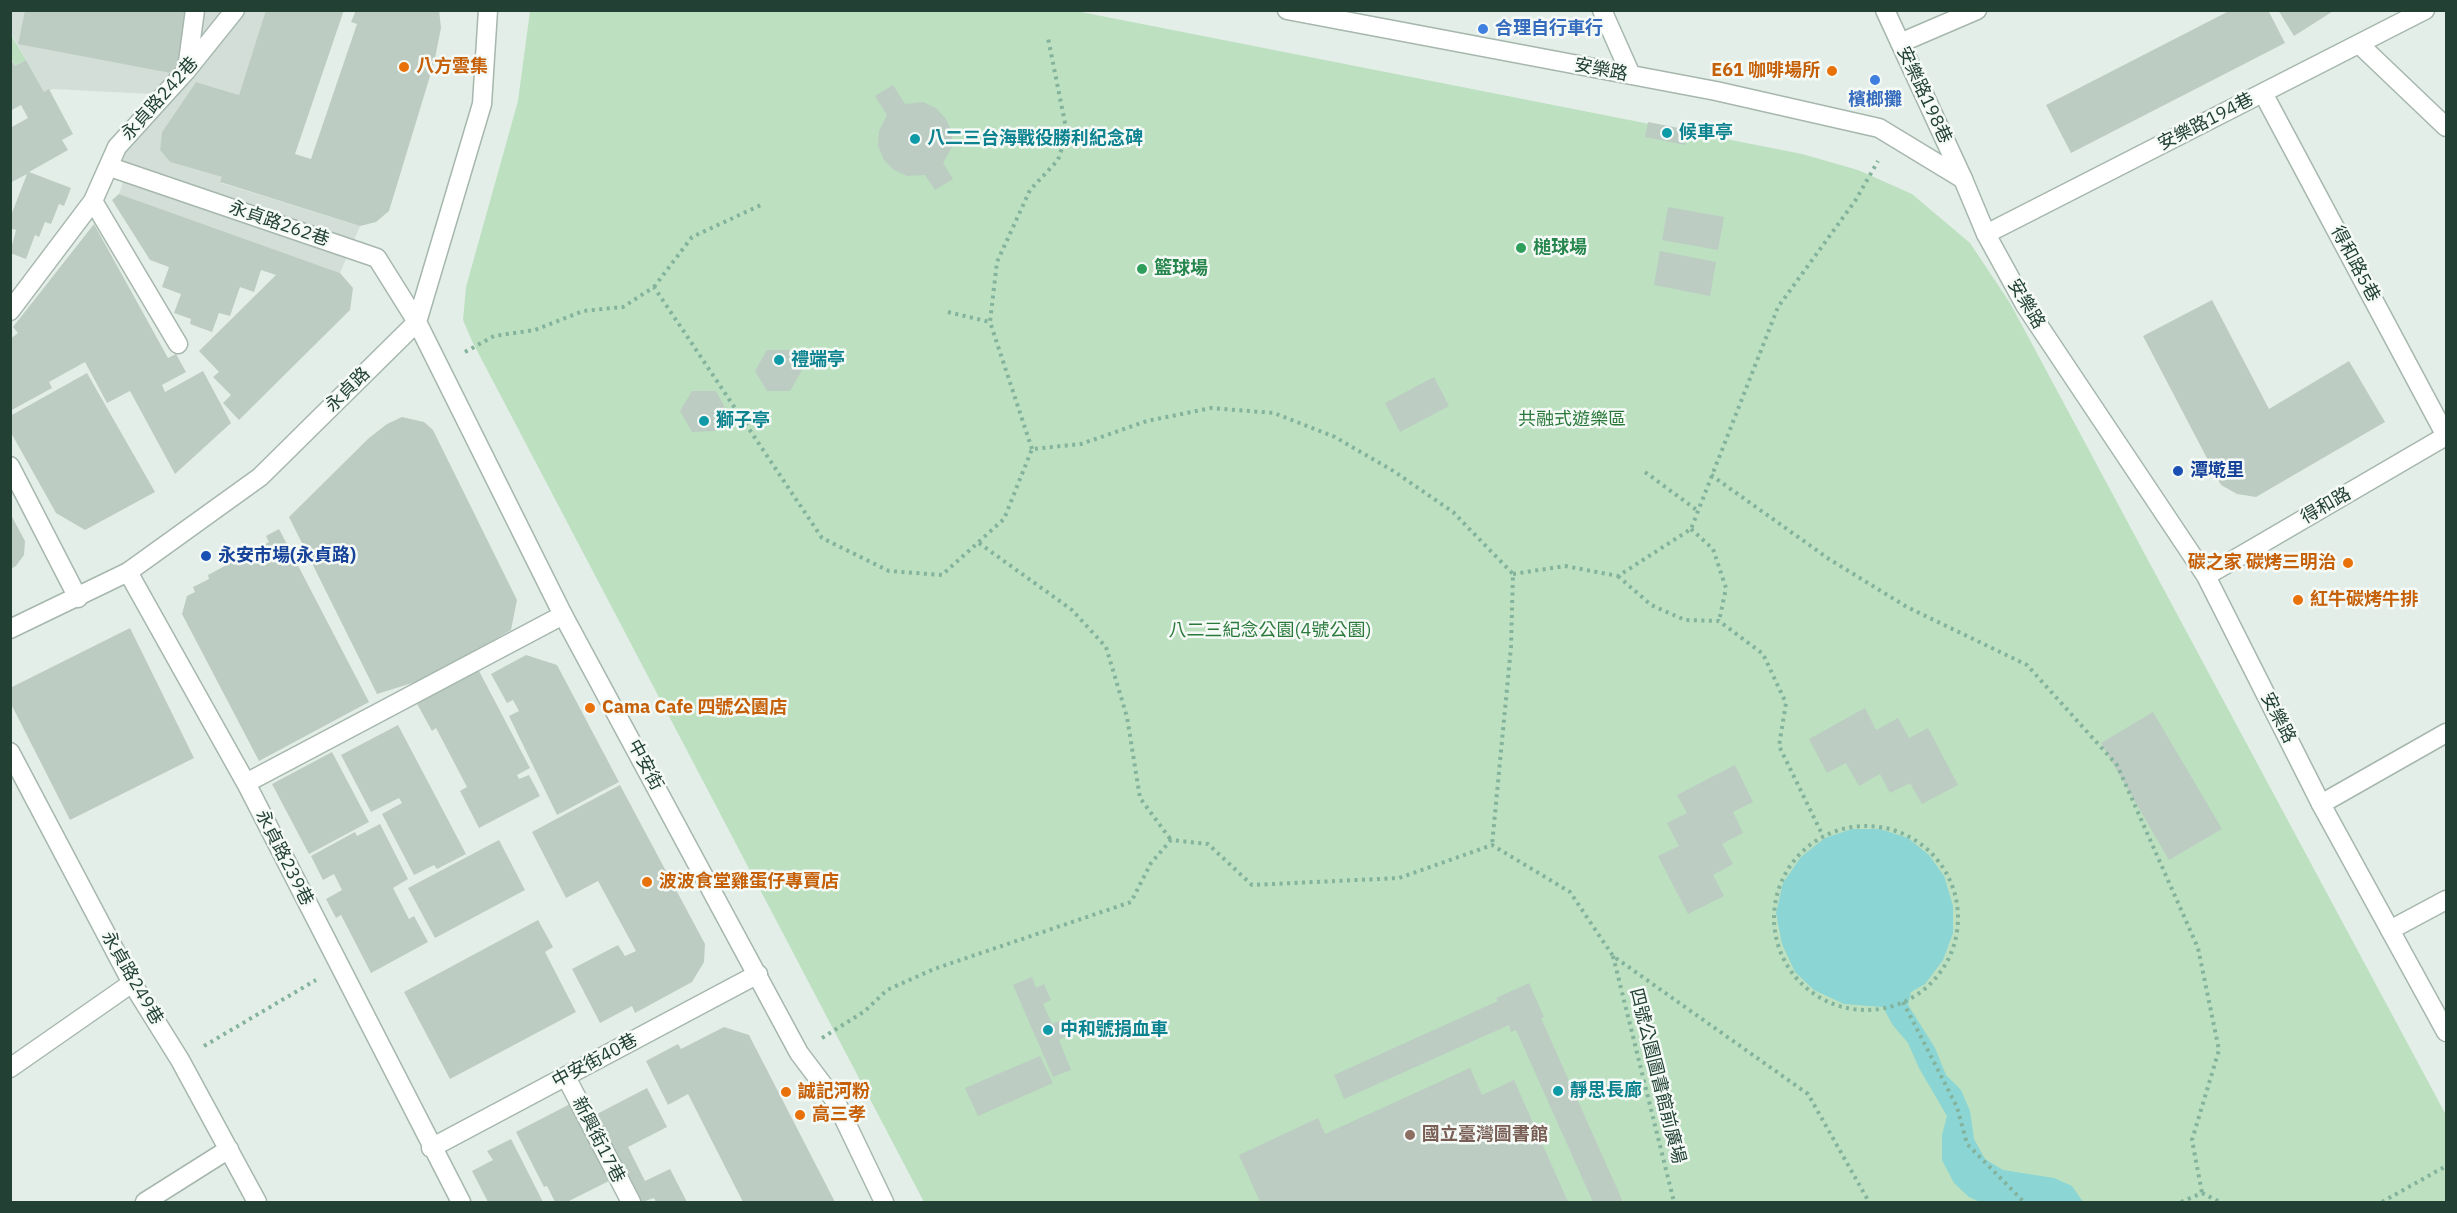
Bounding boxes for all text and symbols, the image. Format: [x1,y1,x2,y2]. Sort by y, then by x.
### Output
place label: 合理自行車行 [1495,18,1603,40]
marker: 合理自行車行 [1476,22,1490,36]
street label: 安樂路198巷 [1892,43,1956,147]
street label: 永貞路242巷 [117,53,203,145]
street label: 安樂路 [1572,54,1630,86]
place label: 八方雲集 [416,56,488,78]
marker: 八方雲集 [397,60,411,74]
place label: E61 咖啡場所 [1711,60,1820,82]
marker: E61 咖啡場所 [1825,64,1839,78]
marker: 檳榔攤 [1868,73,1882,87]
place label: 檳榔攤 [1848,89,1902,111]
street label: 安樂路194巷 [2155,89,2257,155]
place label: 候車亭 [1679,122,1733,144]
marker: 候車亭 [1660,126,1674,140]
place label: 八二三台海戰役勝利紀念碑 [927,128,1143,150]
marker: 八二三台海戰役勝利紀念碑 [908,132,922,146]
street label: 永貞路262巷 [226,197,332,251]
street label: 得和路5巷 [2326,222,2384,306]
place label: 槌球場 [1533,237,1587,259]
marker: 槌球場 [1514,241,1528,255]
place label: 籃球場 [1154,258,1208,280]
marker: 籃球場 [1135,262,1149,276]
street label: 安樂路 [2003,275,2049,333]
place label: 禮端亭 [791,349,845,371]
marker: 禮端亭 [772,353,786,367]
street label: 永貞路 [321,363,375,417]
park label: 共融式遊樂區 [1518,409,1626,431]
place label: 獅子亭 [716,410,770,432]
marker: 獅子亭 [697,414,711,428]
place label: 潭墘里 [2190,460,2244,482]
marker: 潭墘里 [2171,464,2185,478]
street label: 得和路 [2297,483,2355,529]
place label: 永安市場(永貞路) [218,545,356,567]
marker: 永安市場(永貞路) [199,549,213,563]
place label: 碳之家 碳烤三明治 [2188,552,2336,574]
marker: 碳之家 碳烤三明治 [2341,556,2355,570]
place label: 紅牛碳烤牛排 [2310,589,2418,611]
marker: 紅牛碳烤牛排 [2291,593,2305,607]
park label: 八二三紀念公園(4號公園) [1169,620,1371,642]
street label: 安樂路 [2256,689,2300,747]
place label: Cama Cafe 四號公園店 [602,697,787,719]
marker: Cama Cafe 四號公園店 [583,701,597,715]
street label: 中安街 [623,736,667,794]
street label: 永貞路239巷 [251,807,317,909]
place label: 波波食堂雞蛋仔專賣店 [659,871,839,893]
marker: 波波食堂雞蛋仔專賣店 [640,875,654,889]
street label: 永貞路249巷 [97,927,167,1029]
street label: 四號公園圖書館前廣場 [1625,986,1689,1166]
place label: 中和號捐血車 [1060,1019,1168,1041]
marker: 中和號捐血車 [1041,1023,1055,1037]
street label: 中安街40巷 [549,1029,641,1093]
place label: 靜思長廊 [1570,1080,1642,1102]
place label: 誠記河粉 [798,1081,870,1103]
marker: 靜思長廊 [1551,1084,1565,1098]
marker: 誠記河粉 [779,1085,793,1099]
street label: 新興街17巷 [567,1093,629,1187]
place label: 高三孝 [812,1104,866,1126]
marker: 高三孝 [793,1108,807,1122]
place label: 國立臺灣圖書館 [1422,1124,1548,1146]
marker: 國立臺灣圖書館 [1403,1128,1417,1142]

